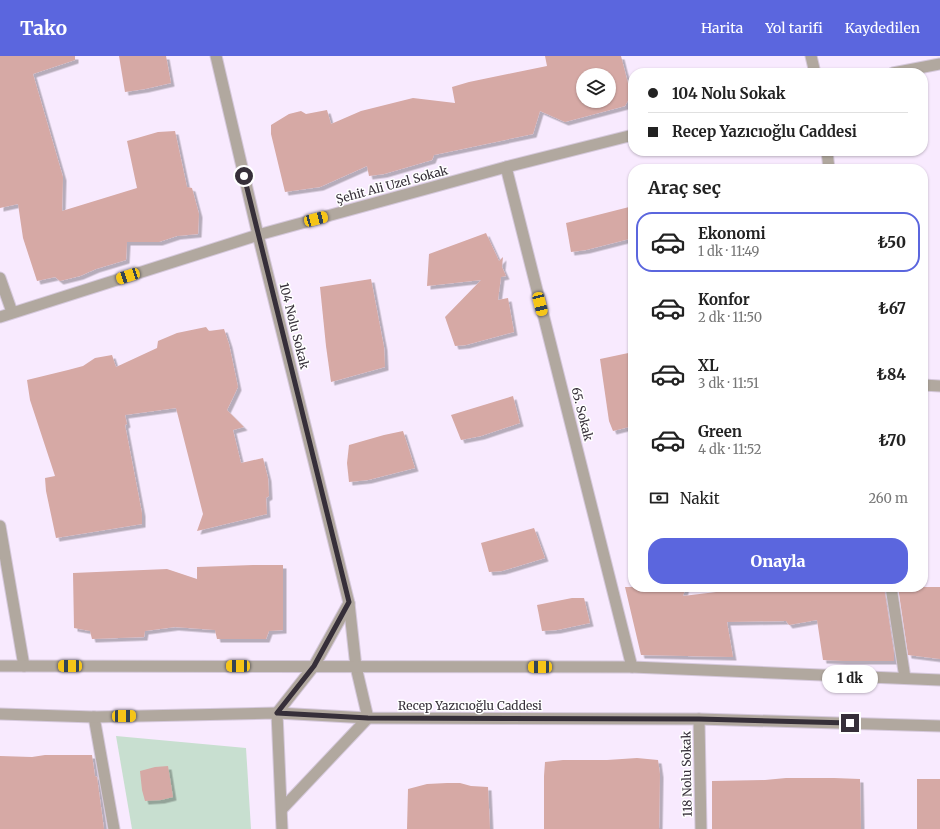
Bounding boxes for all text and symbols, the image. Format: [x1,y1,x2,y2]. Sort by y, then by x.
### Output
text: Tako [20,16,67,40]
text: Harita [701,19,743,37]
text: Yol tarifi [765,19,823,37]
text: Kaydedilen [845,19,920,37]
map controls [576,68,616,108]
button: layers [576,68,616,108]
text: 104 Nolu Sokak [672,84,786,103]
text: Recep Yazıcıoğlu Caddesi [672,122,857,141]
street label: Şehit Ali Uzel Sokak [334,162,450,207]
route start [235,167,253,185]
text: Araç seç [648,176,721,199]
car [303,210,329,228]
icon: car [650,224,686,260]
text: Ekonomi [698,224,766,243]
text: ₺50 [877,233,906,252]
text: 1 dk · 11:49 [698,243,759,260]
car [115,267,141,285]
street label: 104 Nolu Sokak [276,281,313,371]
icon: car [650,290,686,326]
text: Konfor [698,290,750,309]
car [531,291,549,317]
text: ₺67 [878,299,906,318]
text: 2 dk · 11:50 [698,309,762,326]
icon: car [650,356,686,392]
text: XL [698,356,719,375]
text: ₺84 [877,365,906,384]
text: 3 dk · 11:51 [698,375,759,392]
street label: 65. Sokak [569,385,596,443]
icon: car [650,422,686,458]
text: Green [698,422,742,441]
text: ₺70 [879,431,906,450]
text: 4 dk · 11:52 [698,441,762,458]
icon: cash [648,487,670,509]
text: Nakit [680,489,720,508]
text: 260 m [868,490,908,507]
button: Onayla [648,538,908,584]
car [58,660,82,672]
car [226,660,250,672]
car [528,661,552,673]
callout: 1 dk [822,665,878,693]
text: 1 dk [837,670,863,687]
street label: Recep Yazıcıoğlu Caddesi [398,698,542,713]
car [112,710,136,722]
route end [841,714,859,732]
street label: 118 Nolu Sokak [678,731,695,817]

